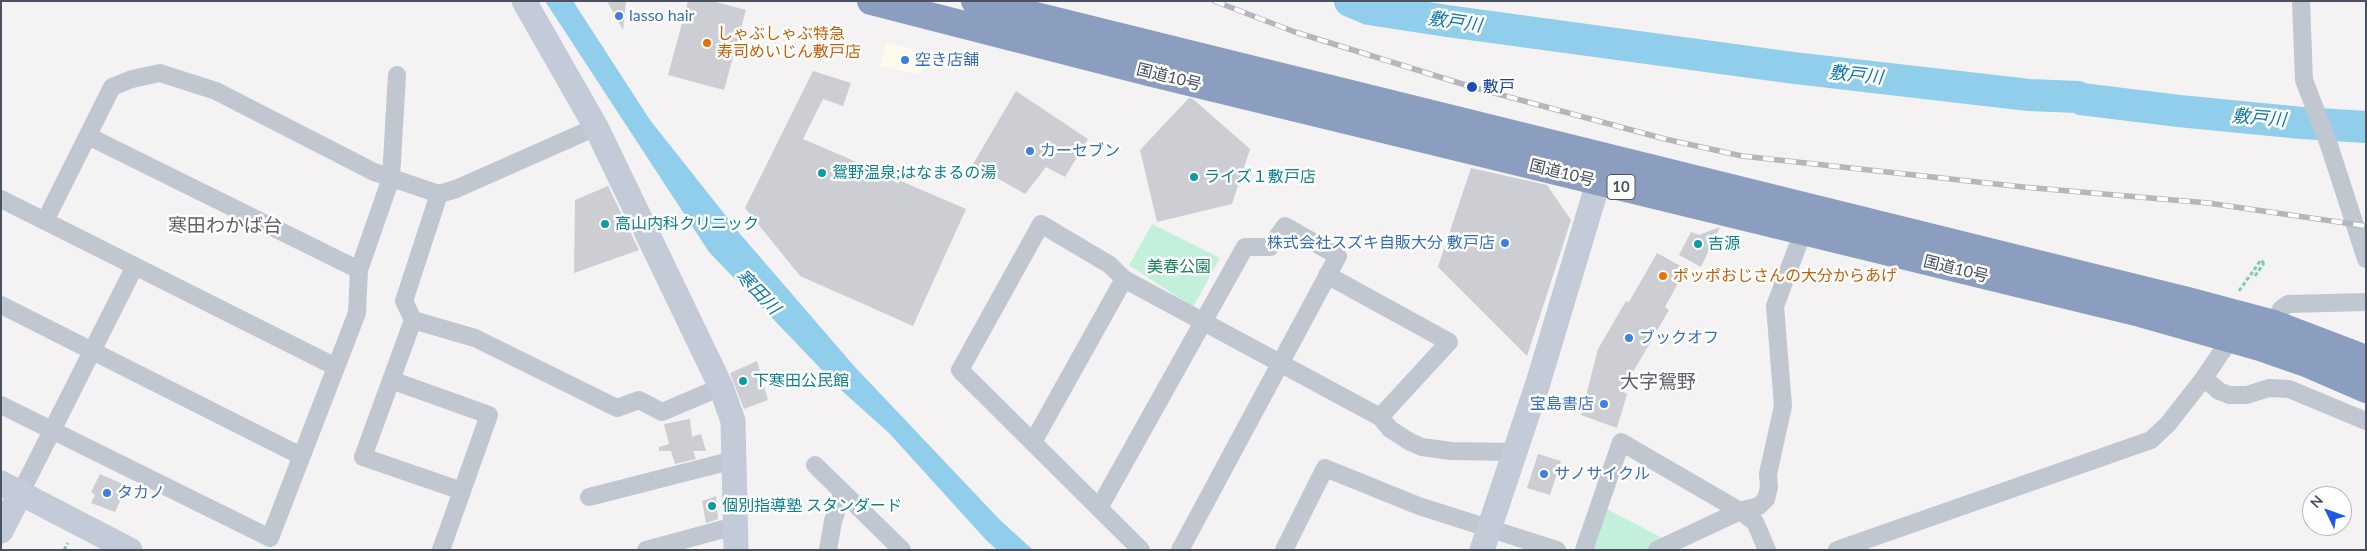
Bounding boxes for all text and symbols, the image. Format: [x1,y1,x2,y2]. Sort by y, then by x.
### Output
place label: lasso hair [629,6,694,26]
water label: 敷戸川 [1427,8,1483,36]
marker: lasso hair [613,10,625,22]
place label: しゃぶしゃぶ特急 寿司めいじん敷戸店 [717,24,861,62]
marker: しゃぶしゃぶ特急 寿司めいじん敷戸店 [701,37,713,49]
place label: 空き店舗 [915,50,979,70]
marker: 空き店舗 [899,54,911,66]
street label: 国道10号 [1134,60,1204,94]
water label: 敷戸川 [1828,61,1884,89]
place label: 敷戸 [1483,77,1515,97]
marker: 敷戸 [1465,80,1479,94]
water label: 敷戸川 [2231,105,2287,131]
place label: カーセブン [1040,141,1120,161]
marker: カーセブン [1024,145,1036,157]
street label: 国道10号 [1527,156,1597,190]
place label: 鴛野温泉;はなまるの湯 [832,163,996,183]
marker: 鴛野温泉;はなまるの湯 [816,167,828,179]
place label: ライズ１敷戸店 [1204,167,1316,187]
marker: ライズ１敷戸店 [1188,171,1200,183]
road number: 10 [1607,174,1635,200]
place label: 高山内科クリニック [615,214,759,234]
district label: 寒田わかば台 [168,215,282,237]
marker: 高山内科クリニック [599,218,611,230]
place label: 株式会社スズキ自販大分 敷戸店 [1267,233,1495,253]
place label: 吉源 [1708,234,1740,254]
marker: 株式会社スズキ自販大分 敷戸店 [1499,237,1511,249]
marker: 吉源 [1692,238,1704,250]
street label: 国道10号 [1921,252,1991,286]
park label: 美春公園 [1147,257,1211,277]
water label: 寒田川 [731,265,785,319]
place label: ポッポおじさんの大分からあげ [1673,266,1897,286]
marker: ポッポおじさんの大分からあげ [1657,270,1669,282]
place label: ブックオフ [1639,328,1719,348]
marker: ブックオフ [1623,332,1635,344]
place label: 下寒田公民館 [753,371,849,391]
district label: 大字鴛野 [1620,371,1696,393]
marker: 下寒田公民館 [737,375,749,387]
place label: 宝島書店 [1530,394,1594,414]
marker: 宝島書店 [1598,398,1610,410]
place label: サノサイクル [1554,464,1650,484]
marker: サノサイクル [1538,468,1550,480]
place label: タカノ [117,483,165,503]
north arrow [2302,486,2352,536]
marker: タカノ [101,487,113,499]
text: N [2306,492,2326,511]
place label: 個別指導塾 スタンダード [722,496,902,516]
marker: 個別指導塾 スタンダード [706,500,718,512]

